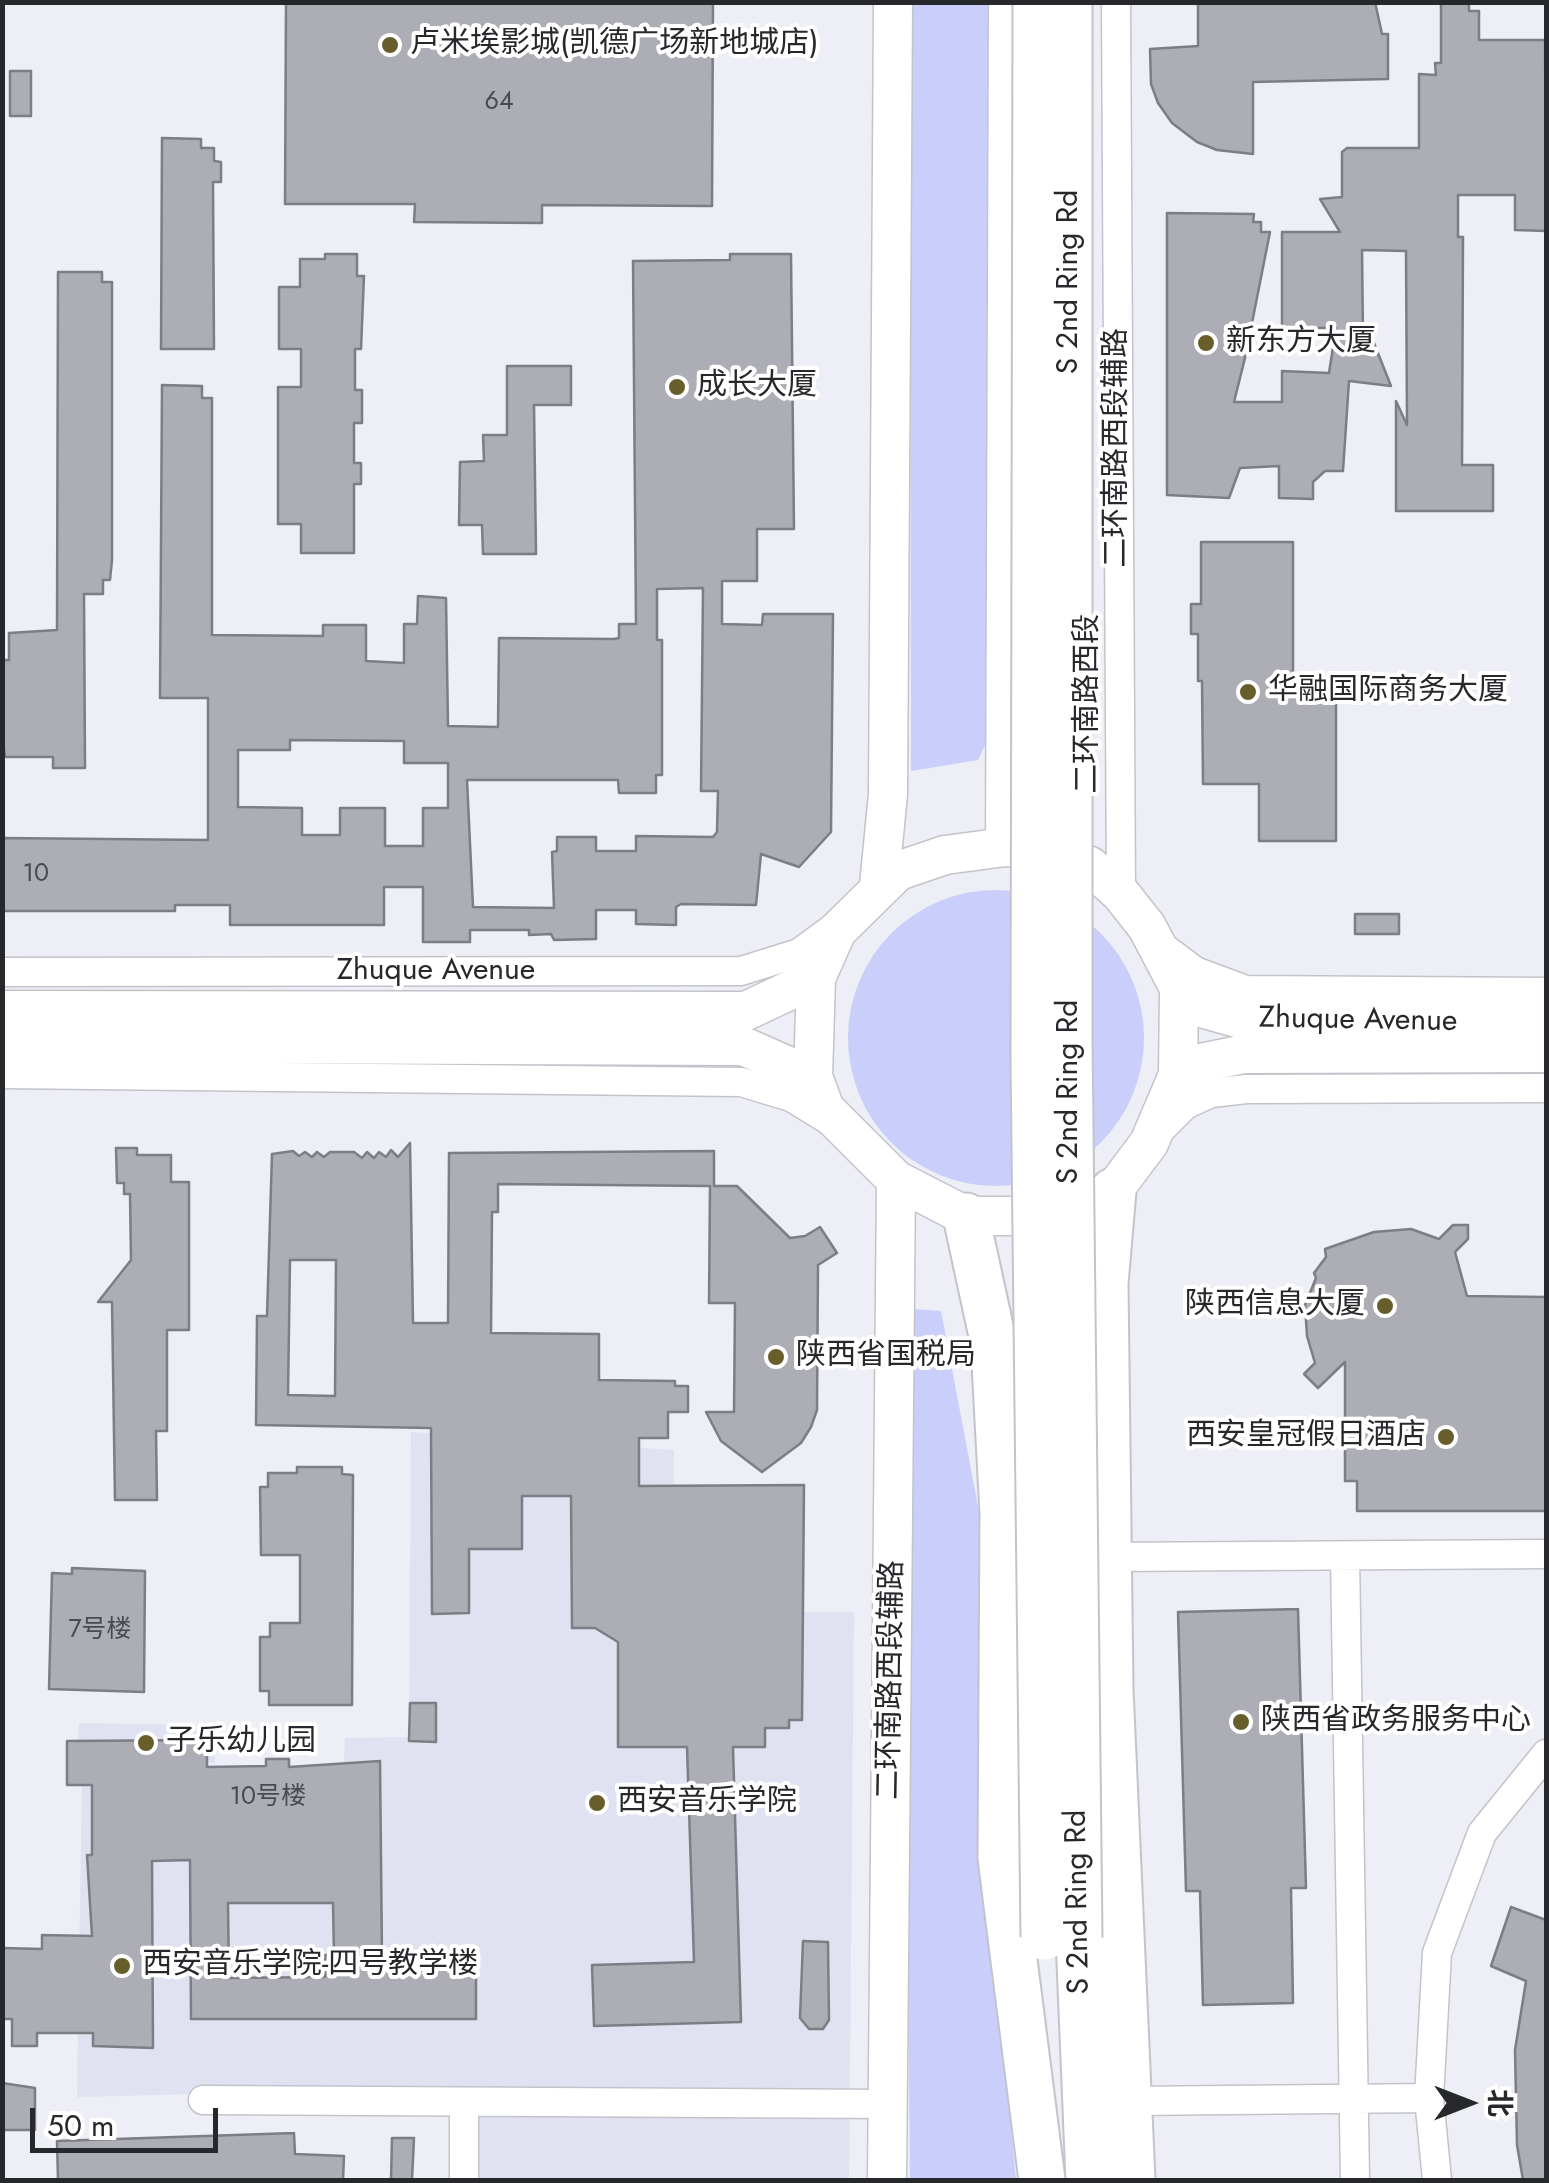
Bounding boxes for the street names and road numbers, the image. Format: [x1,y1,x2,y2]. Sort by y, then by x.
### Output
street label: S 2nd Ring Rd [1052,190,1088,374]
street label: 二环南路西段辅路 [1100,328,1136,568]
street label: 二环南路西段 [1071,614,1107,794]
street label: Zhuque Avenue [337,954,535,990]
street label: S 2nd Ring Rd [1052,1000,1088,1184]
street label: Zhuque Avenue [1258,1001,1458,1041]
street label: 二环南路西段辅路 [872,1560,912,1800]
street label: S 2nd Ring Rd [1059,1809,1099,1995]

